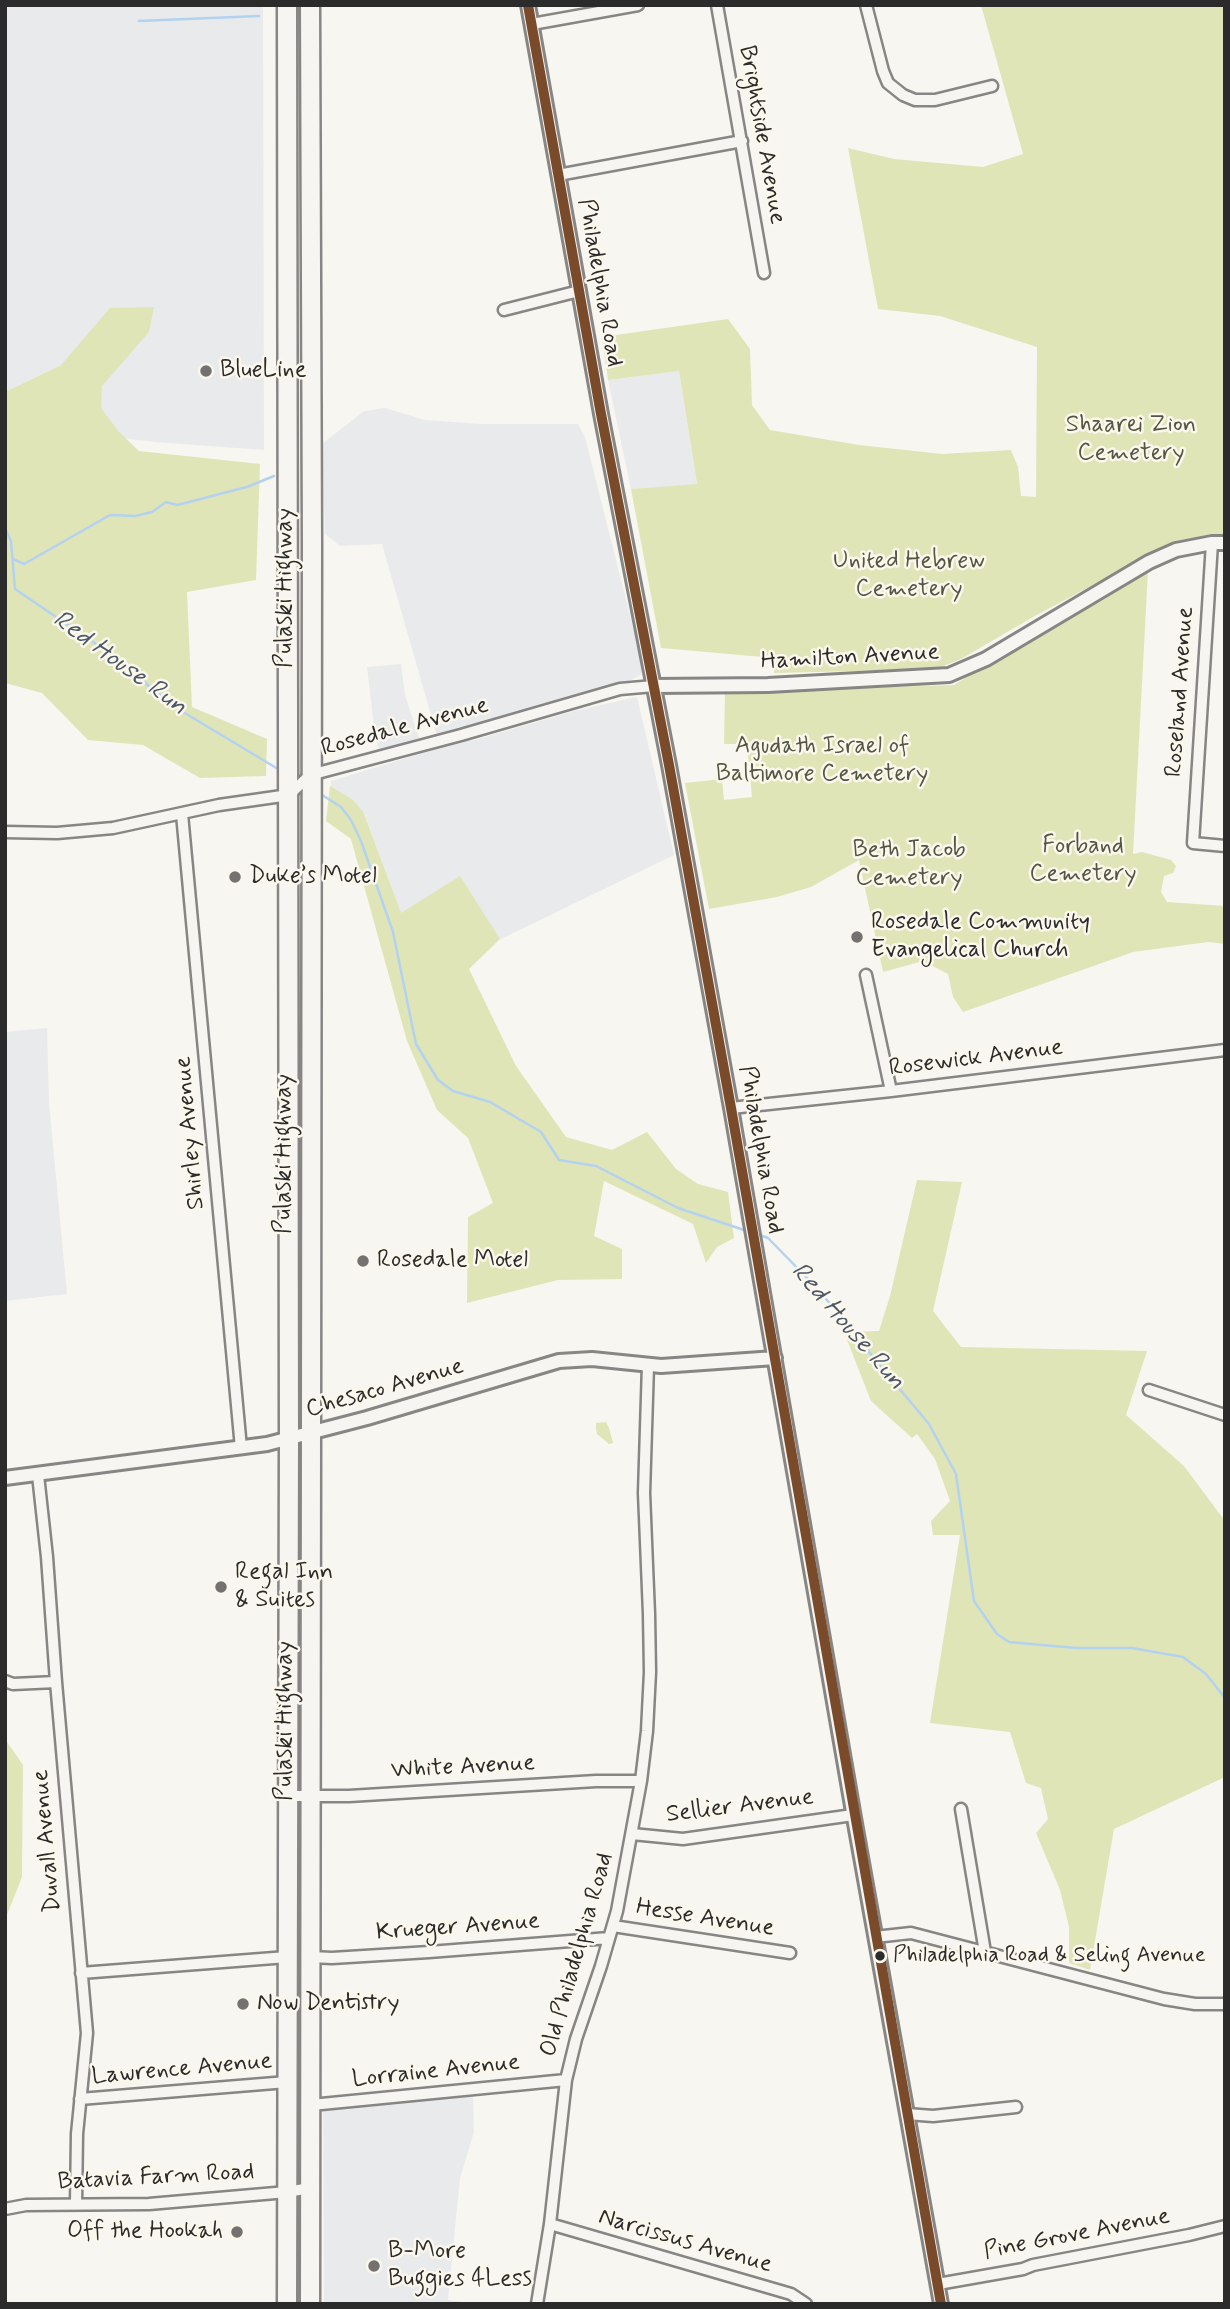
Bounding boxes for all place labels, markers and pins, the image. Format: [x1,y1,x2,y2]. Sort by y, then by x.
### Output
place label: BlueLine [220,357,306,385]
marker: BlueLine [198,363,214,379]
place label: Duke’s Motel [249,863,377,891]
marker: Duke’s Motel [227,869,243,885]
place label: Rosedale Community Evangelical Church [871,909,1090,965]
marker: Rosedale Community Evangelical Church [849,929,865,945]
place label: Rosedale Motel [377,1247,528,1275]
marker: Rosedale Motel [355,1253,371,1269]
place label: Regal Inn & Suites [235,1559,333,1615]
marker: Regal Inn & Suites [213,1579,229,1595]
place label: Philadelphia Road & Seling Avenue [893,1943,1206,1969]
marker: Philadelphia Road & Seling Avenue [873,1949,887,1963]
place label: Now Dentistry [257,1990,400,2018]
marker: Now Dentistry [235,1996,251,2012]
place label: Off the Hookah [67,2218,223,2246]
marker: Off the Hookah [229,2224,245,2240]
place label: B-More Buggies 4Less [388,2238,532,2294]
marker: B-More Buggies 4Less [366,2258,382,2274]

